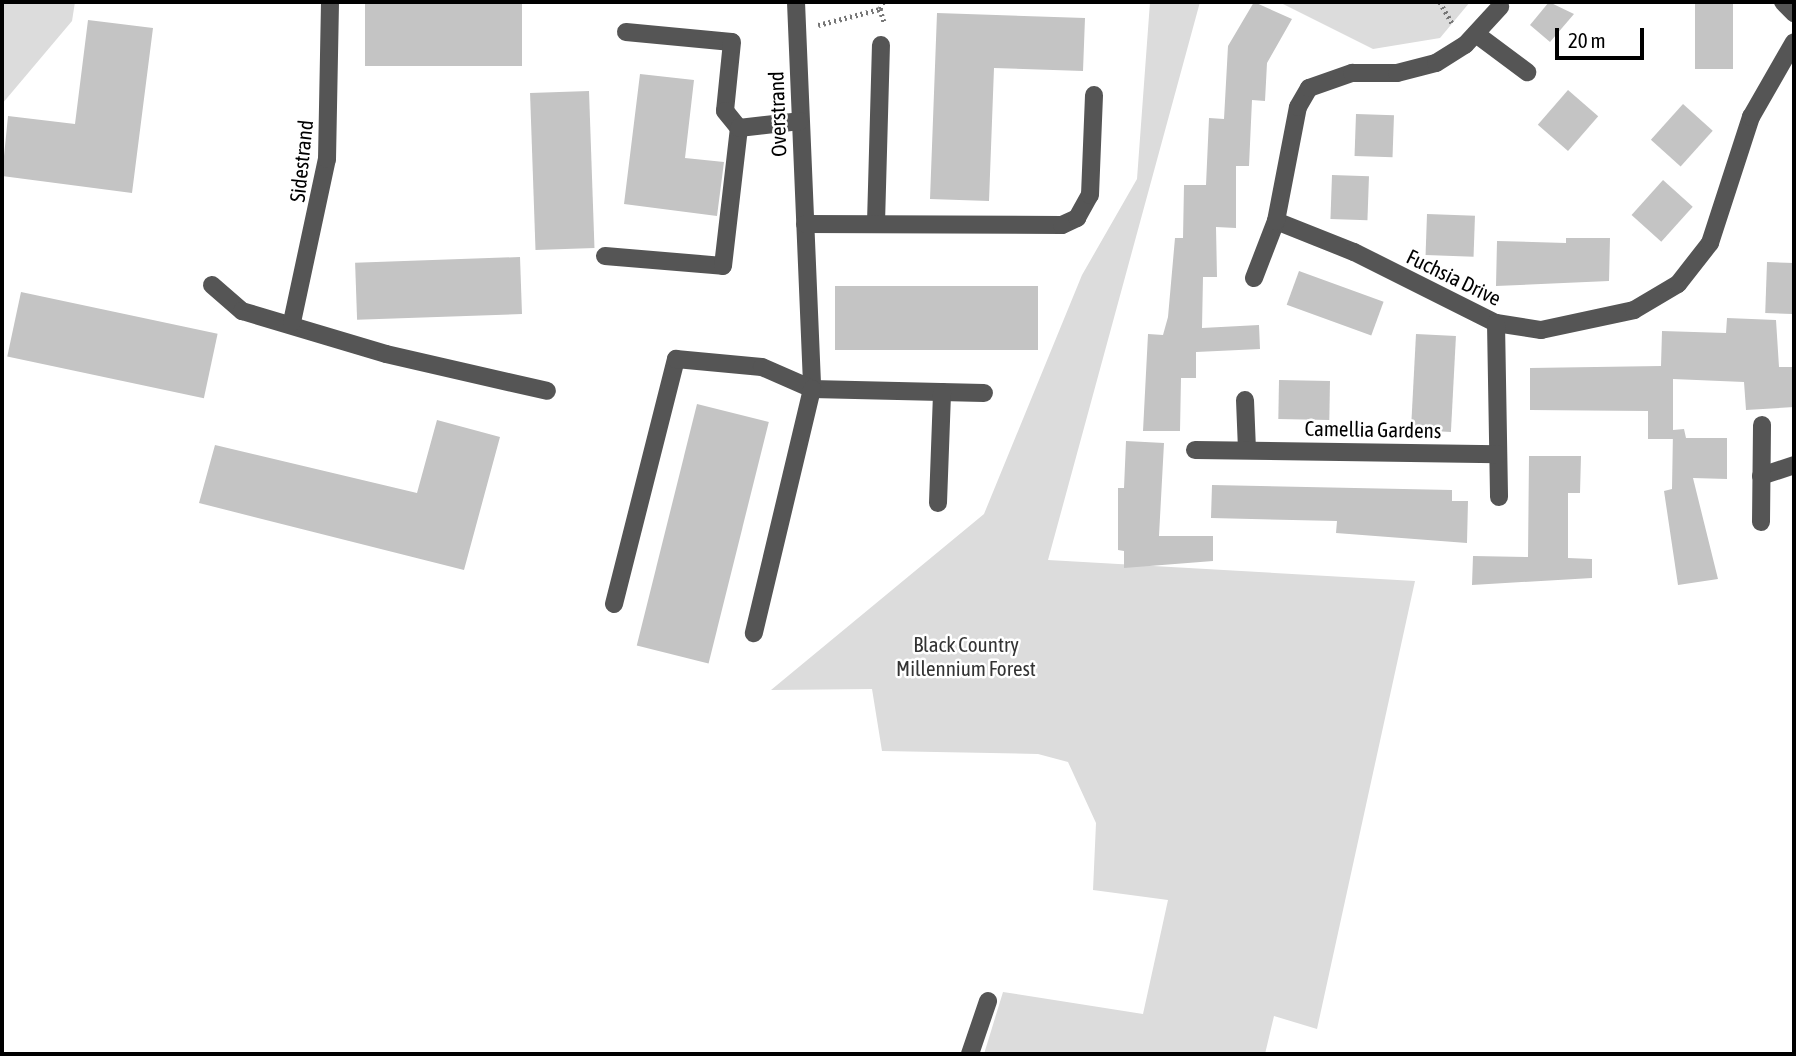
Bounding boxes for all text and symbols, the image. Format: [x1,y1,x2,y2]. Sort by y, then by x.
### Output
scale bar [1558,14,1647,58]
text: 20 m [1568,28,1606,52]
street label: Overstrand [763,71,791,157]
street label: Sidestrand [284,119,318,203]
street label: Fuchsia Drive [1403,243,1505,311]
street label: Camellia Gardens [1304,415,1442,443]
park label: Black Country Millennium Forest [896,631,1036,681]

